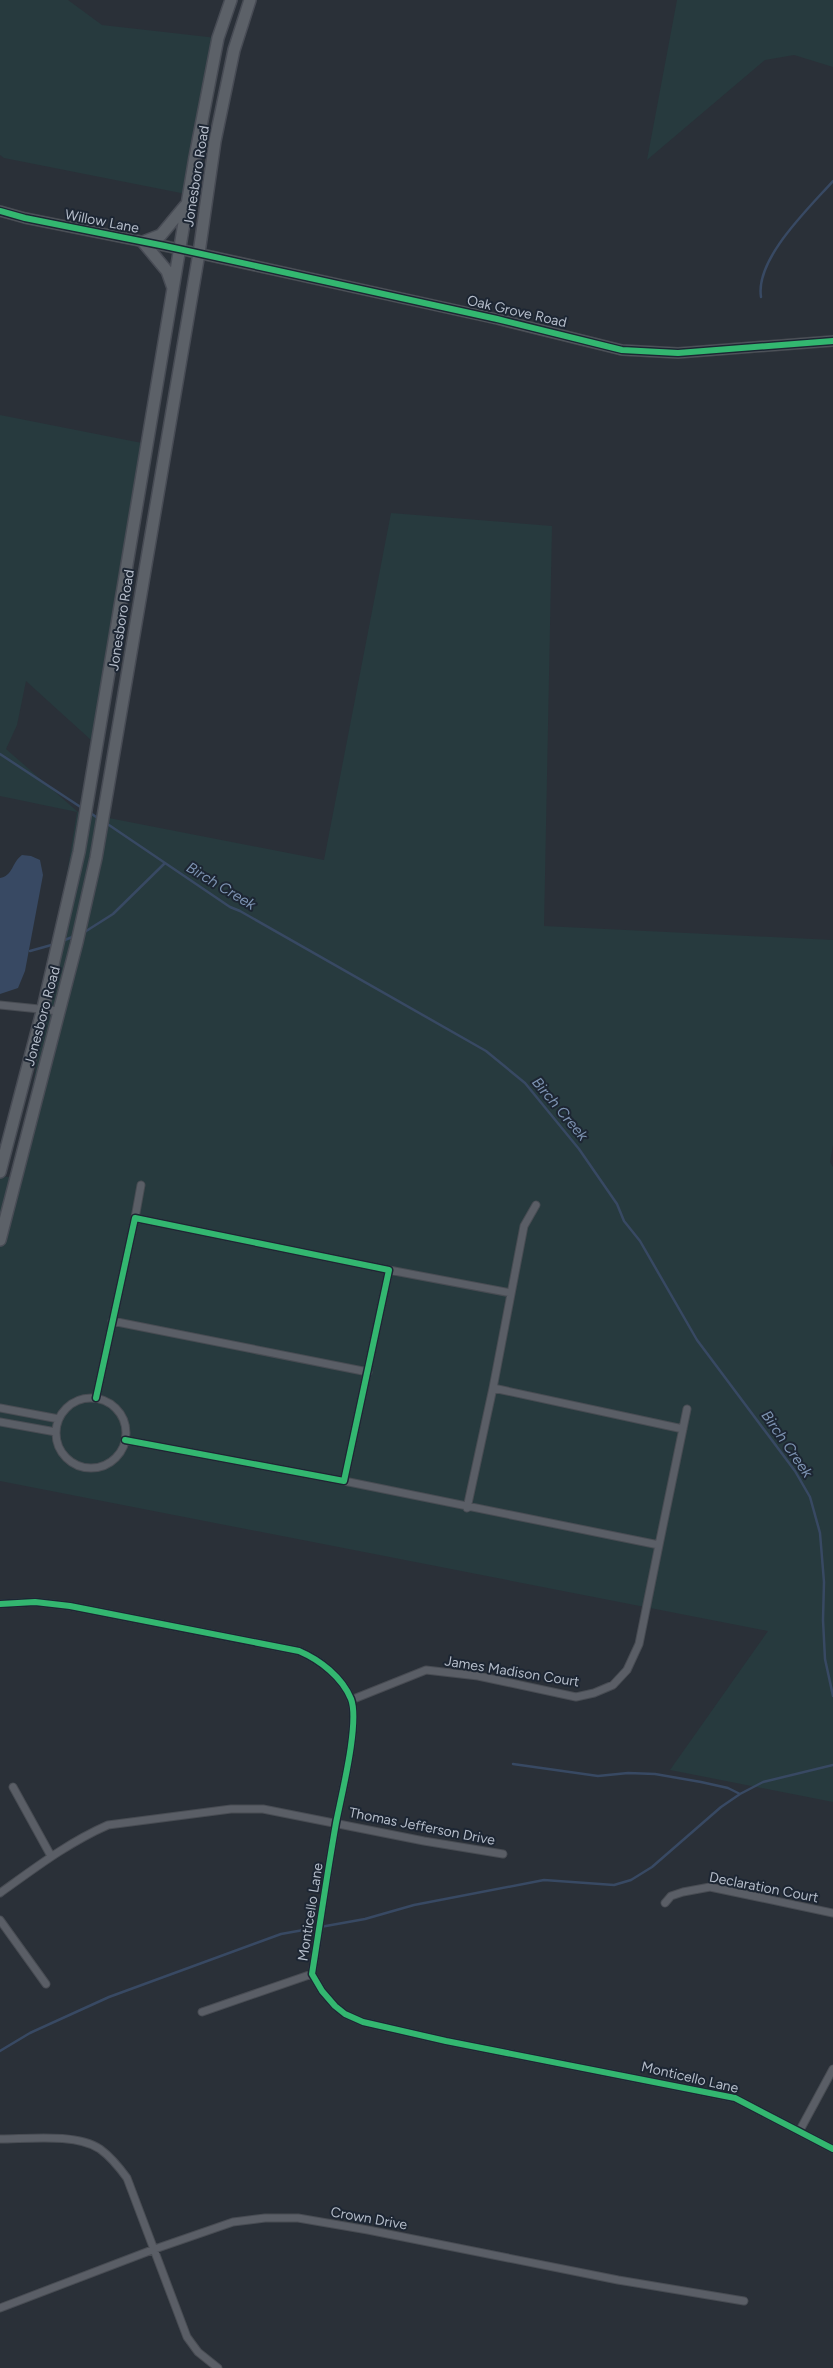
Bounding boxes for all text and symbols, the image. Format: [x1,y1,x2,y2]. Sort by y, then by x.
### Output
street label: Jonesboro Road [180,124,213,228]
street label: Willow Lane [63,206,141,237]
street label: Oak Grove Road [465,292,569,331]
street label: Jonesboro Road [105,568,138,672]
water label: Birch Creek [183,858,260,914]
street label: Jonesboro Road [21,965,64,1068]
water label: Birch Creek [528,1073,592,1145]
water label: Birch Creek [757,1407,817,1482]
street label: James Madison Court [443,1652,581,1691]
street label: Thomas Jefferson Drive [347,1804,497,1849]
street label: Monticello Lane [294,1861,327,1962]
street label: Declaration Court [708,1869,820,1906]
street label: Monticello Lane [640,2058,740,2097]
street label: Crown Drive [329,2203,409,2234]

